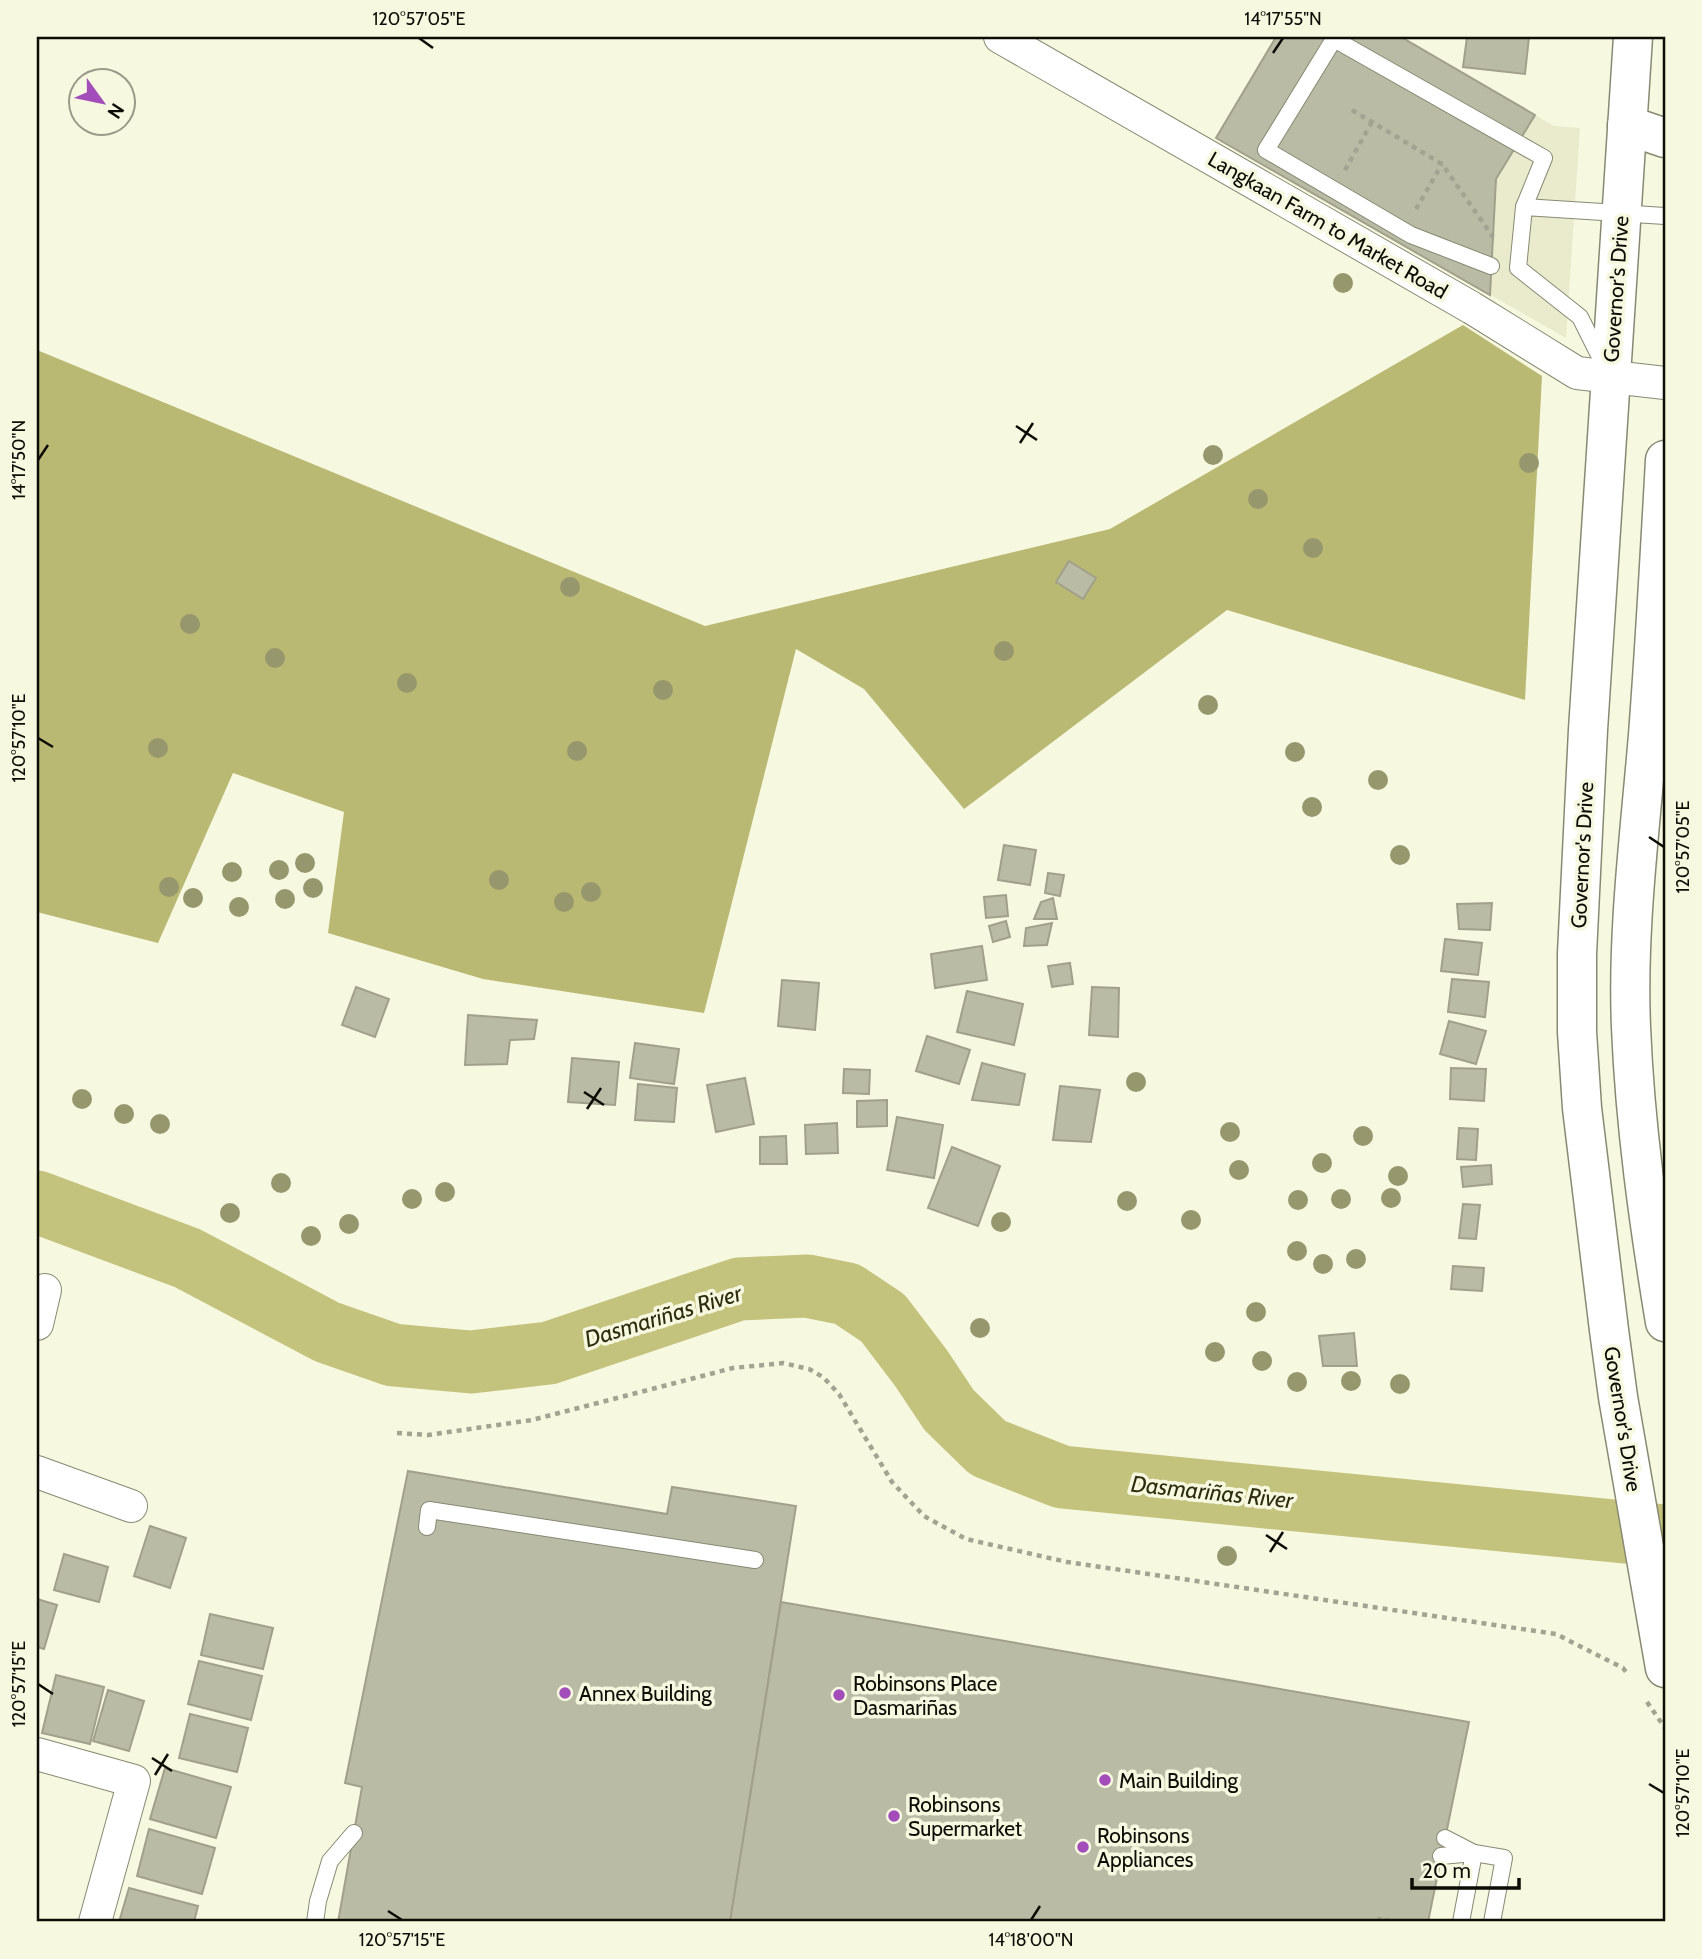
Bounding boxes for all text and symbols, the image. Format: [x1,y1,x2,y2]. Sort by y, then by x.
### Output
text: 120°57'05"E [372,8,466,30]
text: 14°17'55"N [1244,8,1322,30]
north arrow [66,66,136,136]
text: N [103,99,129,123]
street label: Langkaan Farm to Market Road [1204,146,1452,304]
street label: Governor's Drive [1598,215,1634,363]
text: 14°17'50"N [8,420,30,500]
text: 120°57'10"E [8,693,30,783]
street label: Governor's Drive [1566,781,1598,929]
text: 120°57'05"E [1672,800,1694,894]
water label: Dasmariñas River [581,1279,746,1353]
street label: Governor's Drive [1599,1345,1647,1494]
water label: Dasmariñas River [1130,1470,1295,1515]
text: 120°57'15"E [8,1641,30,1727]
place label: Robinsons Place Dasmariñas [853,1671,997,1720]
place label: Annex Building [579,1681,712,1706]
marker: Annex Building [557,1685,573,1701]
marker: Robinsons Place Dasmariñas [831,1687,847,1703]
text: 120°57'10"E [1672,1748,1694,1838]
place label: Main Building [1119,1768,1239,1793]
marker: Main Building [1097,1772,1113,1788]
place label: Robinsons Supermarket [908,1792,1022,1841]
marker: Robinsons Supermarket [886,1808,902,1824]
place label: Robinsons Appliances [1097,1823,1194,1872]
marker: Robinsons Appliances [1075,1839,1091,1855]
scale bar [1412,1847,1518,1891]
text: 20 m [1422,1858,1471,1883]
text: 120°57'15"E [359,1929,445,1951]
text: 14°18'00"N [989,1929,1073,1951]

